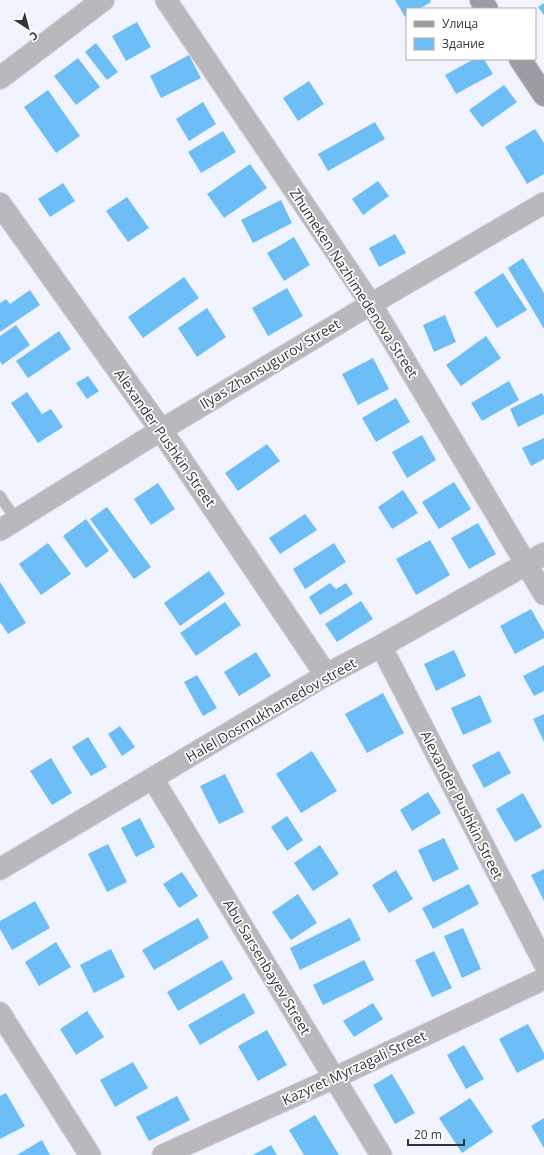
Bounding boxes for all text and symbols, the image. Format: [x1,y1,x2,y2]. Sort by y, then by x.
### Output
north arrow [8,8,48,48]
legend [406,8,536,60]
text: Улица [442,15,478,32]
text: С [27,28,41,45]
text: Здание [442,35,485,52]
street label: Zhumeken Nazhimedenova Street [286,184,423,381]
street label: Ilyas Zhansugurov Street [196,314,344,413]
street label: Alexander Pushkin Street [111,365,220,510]
street label: Halel Dosmukhamedov street [182,653,359,766]
street label: Alexander Pushkin Street [417,727,508,882]
street label: Abu Sarsenbayev Street [219,895,315,1038]
street label: Kazyret Myrzagali Street [279,1026,429,1109]
scale bar [408,1121,464,1147]
text: 20 m [414,1126,442,1143]

